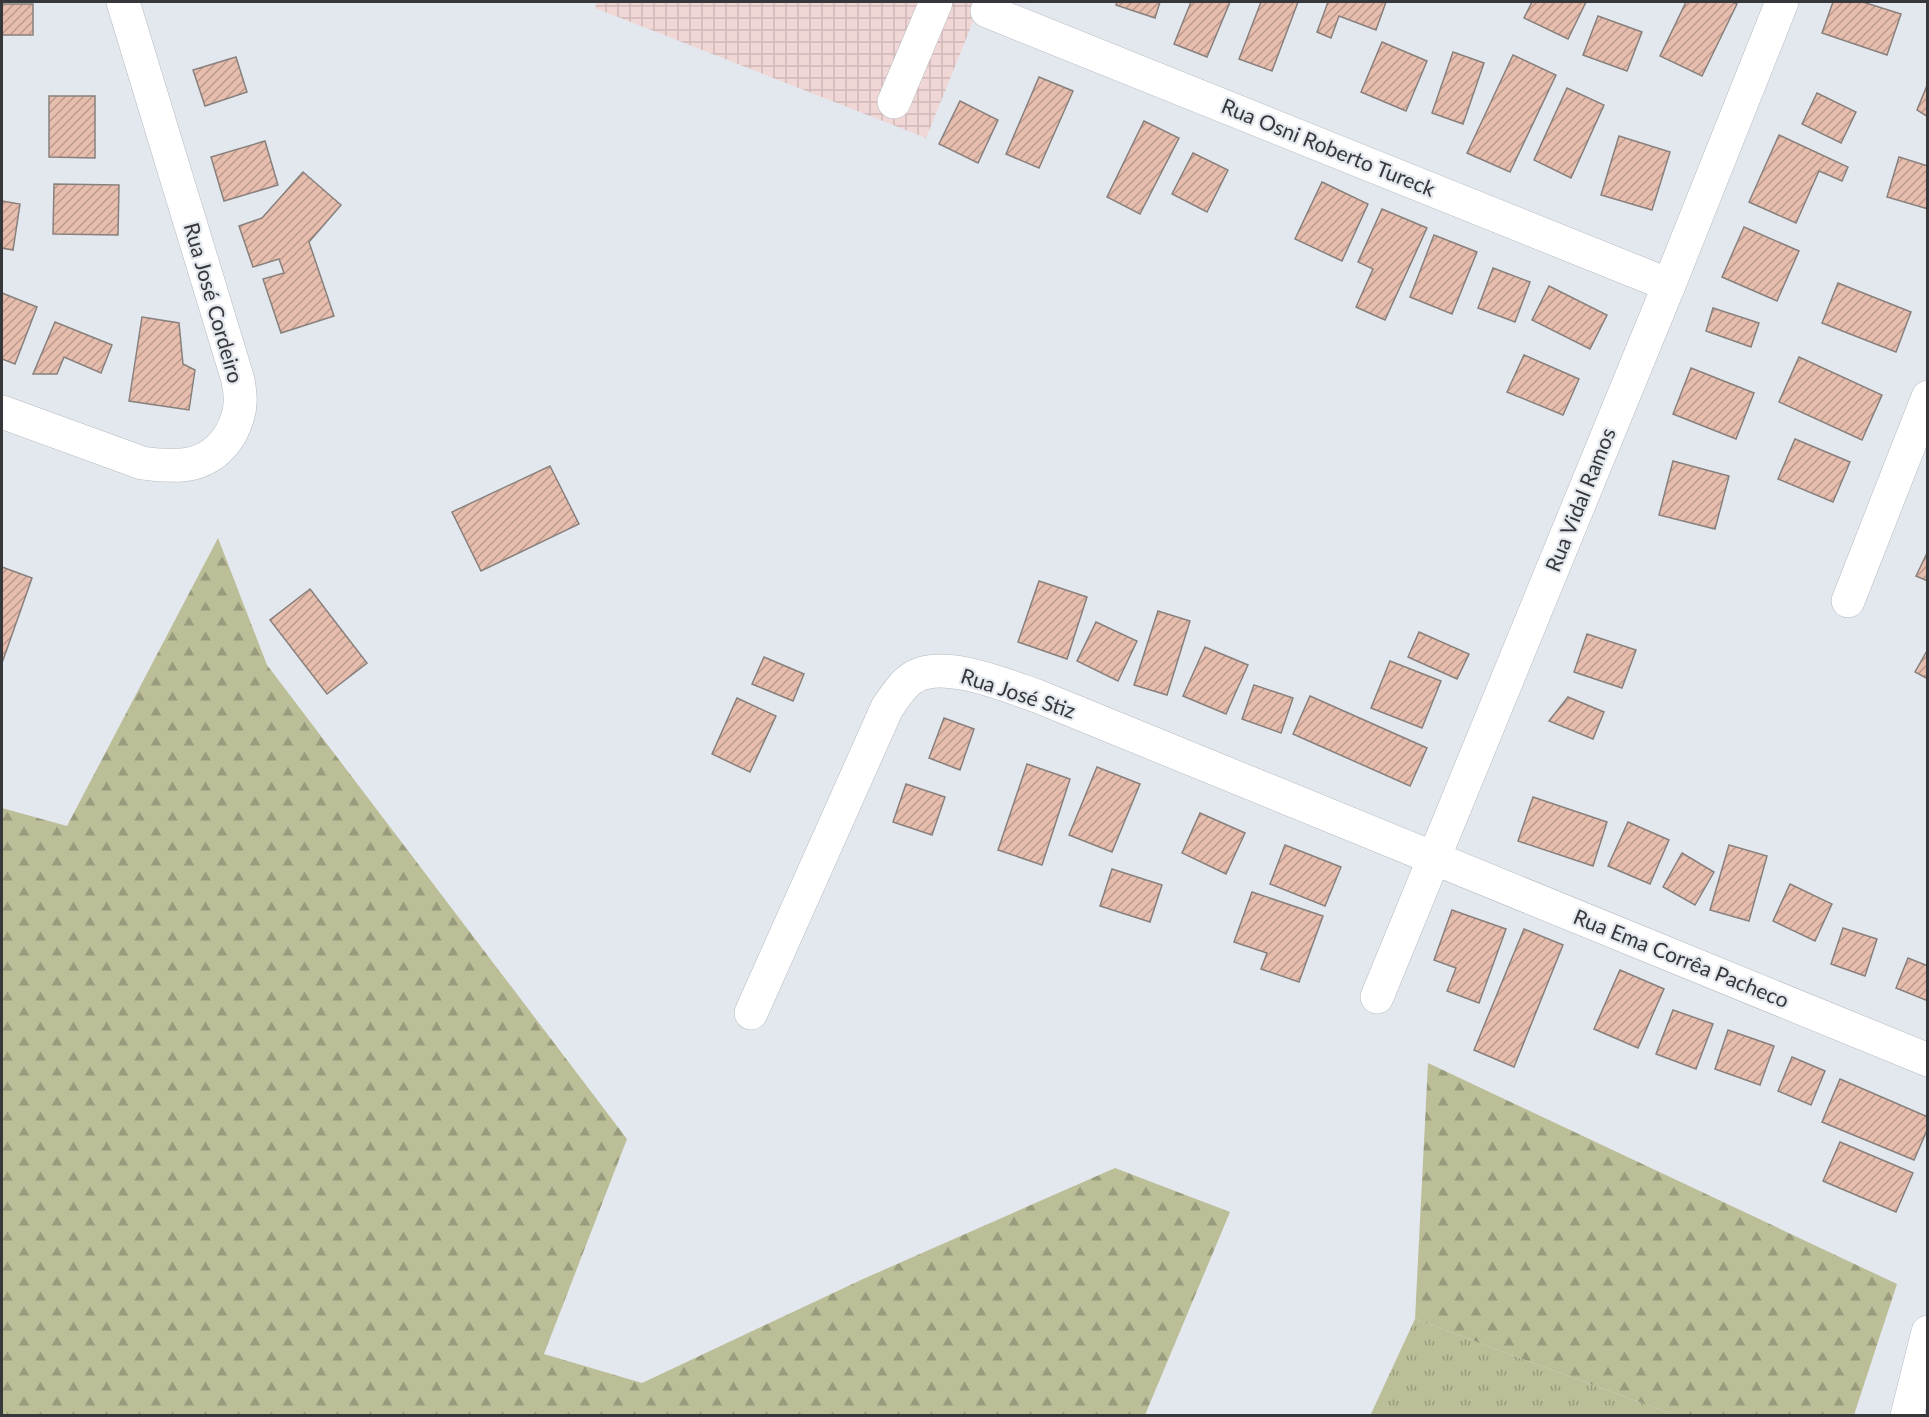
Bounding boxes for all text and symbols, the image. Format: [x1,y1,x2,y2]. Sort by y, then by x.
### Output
street label: Rua Osni Roberto Tureck [1218,92,1439,201]
street label: Rua José Cordeiro [180,220,249,386]
street label: Rua Vidal Ramos [1539,424,1620,575]
street label: Rua José Stiz [958,662,1079,723]
street label: Rua Ema Corrêa Pacheco [1570,903,1793,1012]

